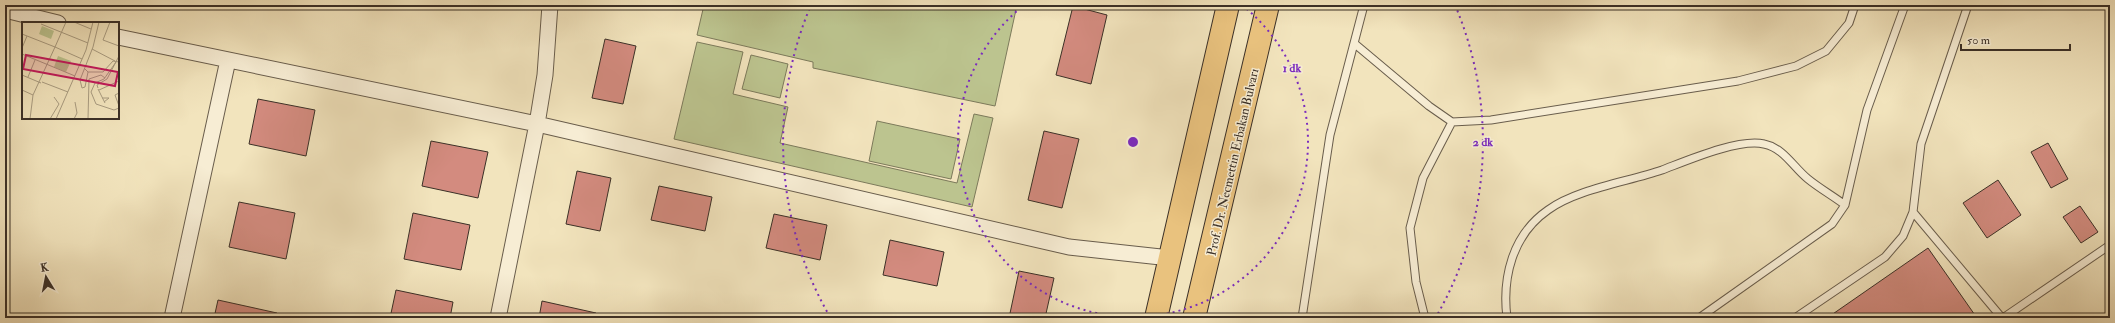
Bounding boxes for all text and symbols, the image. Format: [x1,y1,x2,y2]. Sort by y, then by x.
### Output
inset map [22,22,119,119]
scale bar [1961,26,2070,52]
text: 50 m [1967,33,1991,48]
text: 1 dk [1283,61,1301,76]
street label: Prof. Dr. Necmettin Erbakan Bulvarı [1204,66,1262,257]
centre of rings [1126,135,1140,149]
text: 2 dk [1473,135,1493,150]
north arrow [26,257,66,297]
text: K [39,260,51,275]

